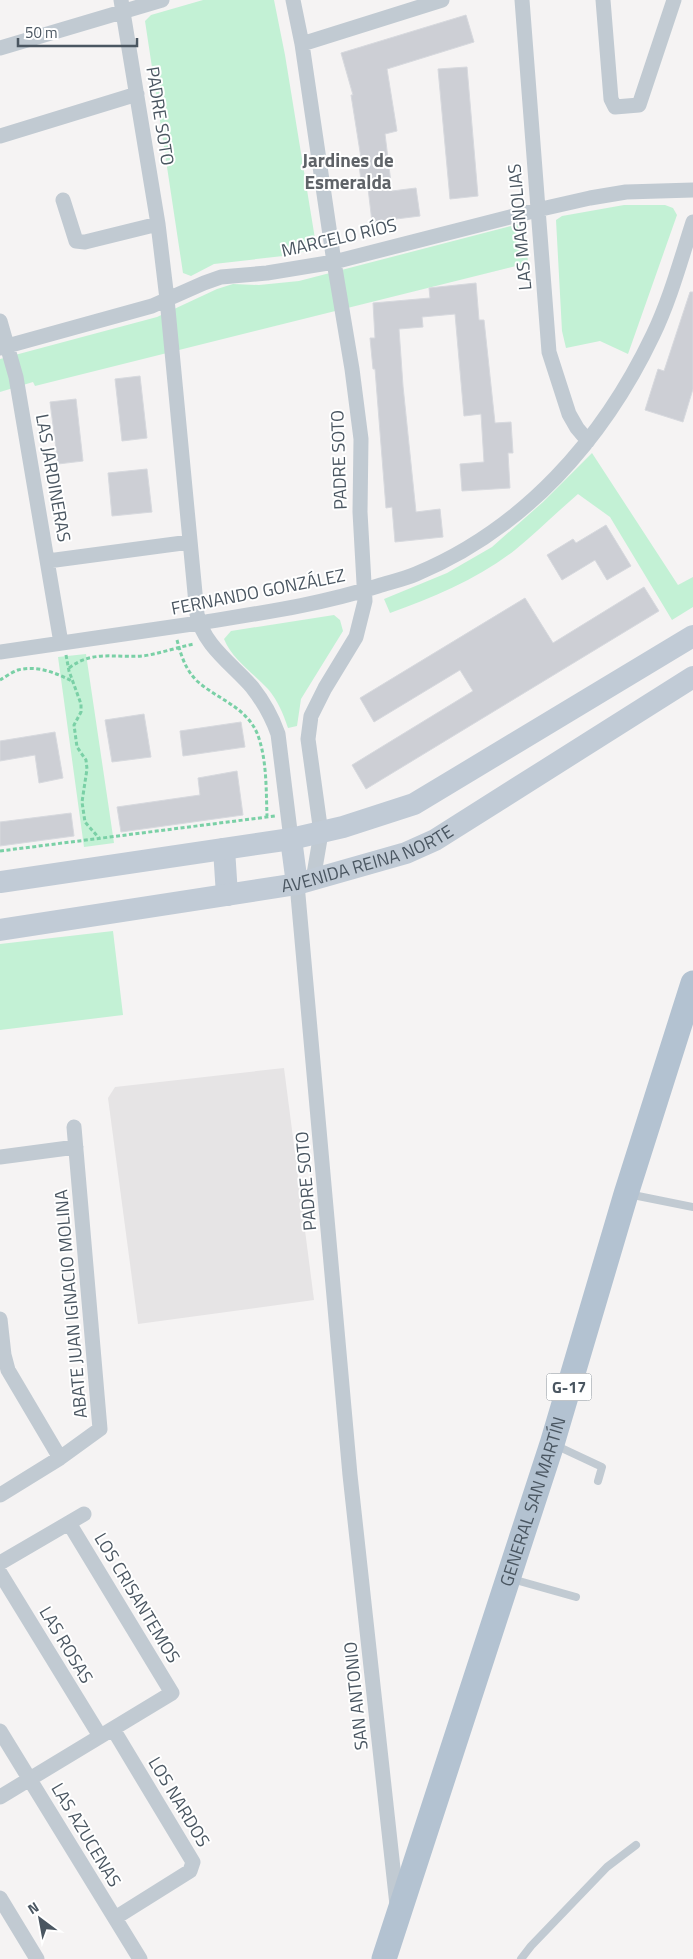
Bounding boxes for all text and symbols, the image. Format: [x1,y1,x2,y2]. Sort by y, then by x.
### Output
scale bar [18,15,136,47]
text: 50 m [25,21,58,44]
street label: PADRE SOTO [139,65,182,167]
district label: Jardines de Esmeralda [302,145,394,196]
street label: LAS MAGNOLIAS [501,163,538,292]
street label: MARCELO RÍOS [278,211,399,264]
street label: PADRE SOTO [323,410,354,510]
street label: LAS JARDINERAS [29,412,78,544]
street label: FERNANDO GONZÁLEZ [169,561,347,622]
street label: AVENIDA REINA NORTE [279,818,458,899]
street label: PADRE SOTO [288,1130,323,1232]
street label: ABATE JUAN IGNACIO MOLINA [47,1188,94,1420]
road number: G-17 [546,1374,592,1400]
street label: GENERAL SAN MARTÍN [492,1413,572,1590]
street label: LOS CRISANTEMOS [88,1527,187,1668]
street label: LAS ROSAS [33,1601,100,1688]
street label: SAN ANTONIO [336,1641,375,1752]
street label: LOS NARDOS [142,1751,217,1852]
street label: LAS AZUCENAS [45,1778,128,1892]
north arrow [15,1894,65,1944]
text: N [23,1896,43,1919]

